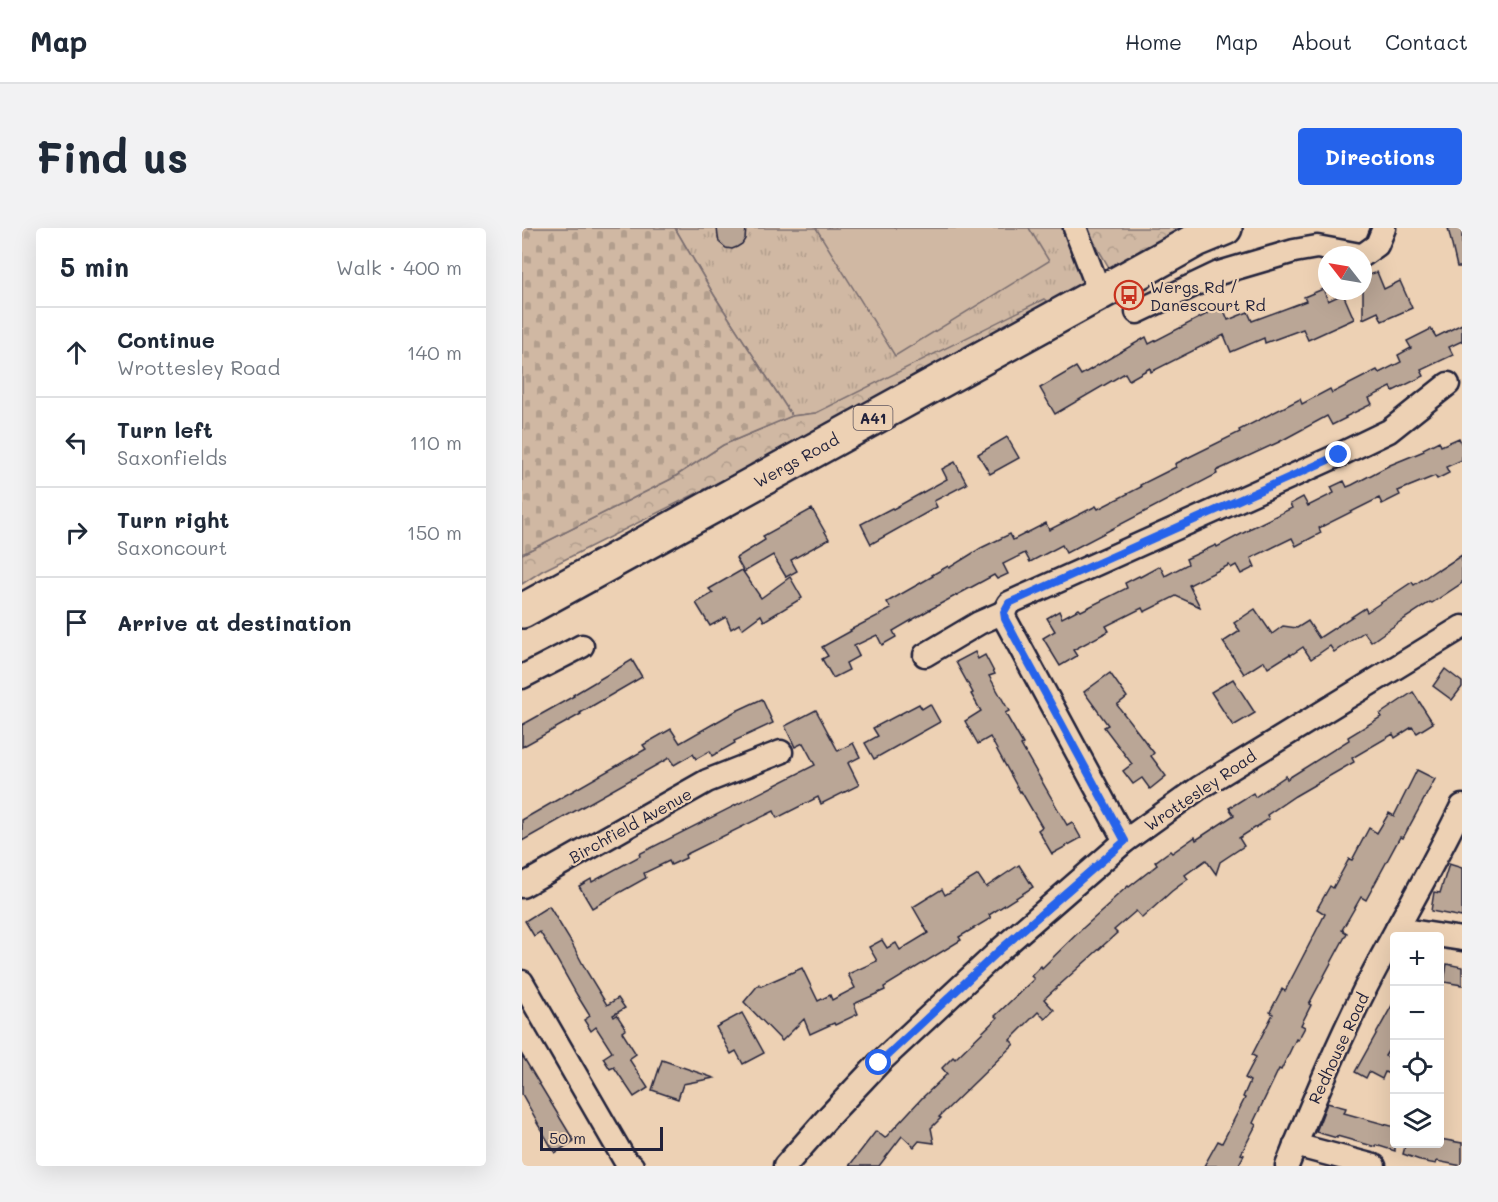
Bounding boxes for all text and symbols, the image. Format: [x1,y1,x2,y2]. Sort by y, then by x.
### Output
text: Map [30,23,87,59]
text: Home [1125,28,1182,55]
text: Map [1215,28,1258,55]
text: About [1291,28,1352,55]
text: Contact [1385,28,1468,55]
button: Directions [1298,128,1462,185]
text: Find us [36,129,188,184]
north arrow [1318,246,1372,300]
text: 5 min [60,250,129,284]
text: Walk · 400 m [336,254,462,280]
place label: Wergs Rd / Danescourt Rd [1150,276,1266,315]
bus stop icon: Wergs Rd / Danescourt Rd [1113,279,1145,311]
text: Continue [117,325,215,354]
icon: ahead [60,336,93,369]
text: 140 m [407,339,462,365]
text: Wrottesley Road [117,354,280,380]
road number: A41 [854,406,892,430]
text: Turn left [117,415,213,444]
icon: left [60,426,93,459]
street label: Wergs Road [750,428,842,492]
text: 110 m [409,429,462,455]
route end [1325,441,1351,467]
text: Saxonfields [117,444,228,470]
text: Turn right [117,505,229,534]
icon: right [60,516,93,549]
text: 150 m [407,519,462,545]
text: Saxoncourt [117,534,227,560]
icon: arrive [60,606,93,639]
text: Arrive at destination [117,608,352,637]
street label: Wrottesley Road [1140,745,1260,835]
street label: Birchfield Avenue [565,783,695,867]
map controls [1390,932,1444,1148]
button: + [1390,932,1444,986]
button: − [1390,986,1444,1040]
street label: Redhouse Road [1303,989,1373,1107]
button: locate [1390,1040,1444,1094]
route start [865,1049,891,1075]
button: layers [1390,1094,1444,1148]
scale bar [540,1124,663,1152]
text: 50 m [549,1127,586,1148]

